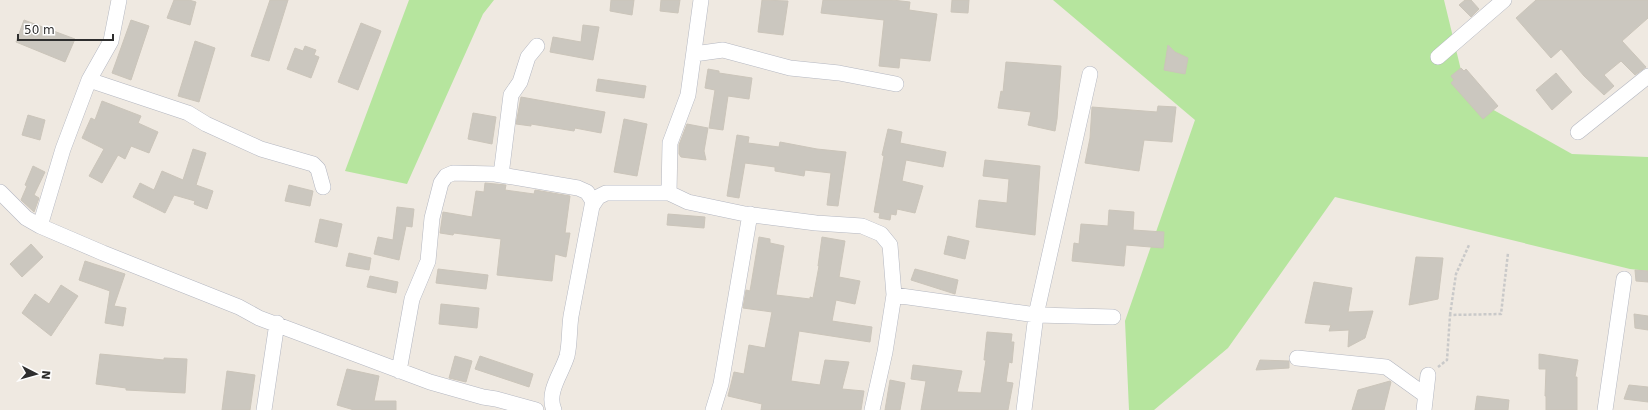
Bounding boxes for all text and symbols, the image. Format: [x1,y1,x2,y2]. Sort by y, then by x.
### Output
scale bar [18,16,113,42]
text: 50 m [24,23,55,37]
north arrow [16,354,56,394]
text: N [39,370,52,380]

